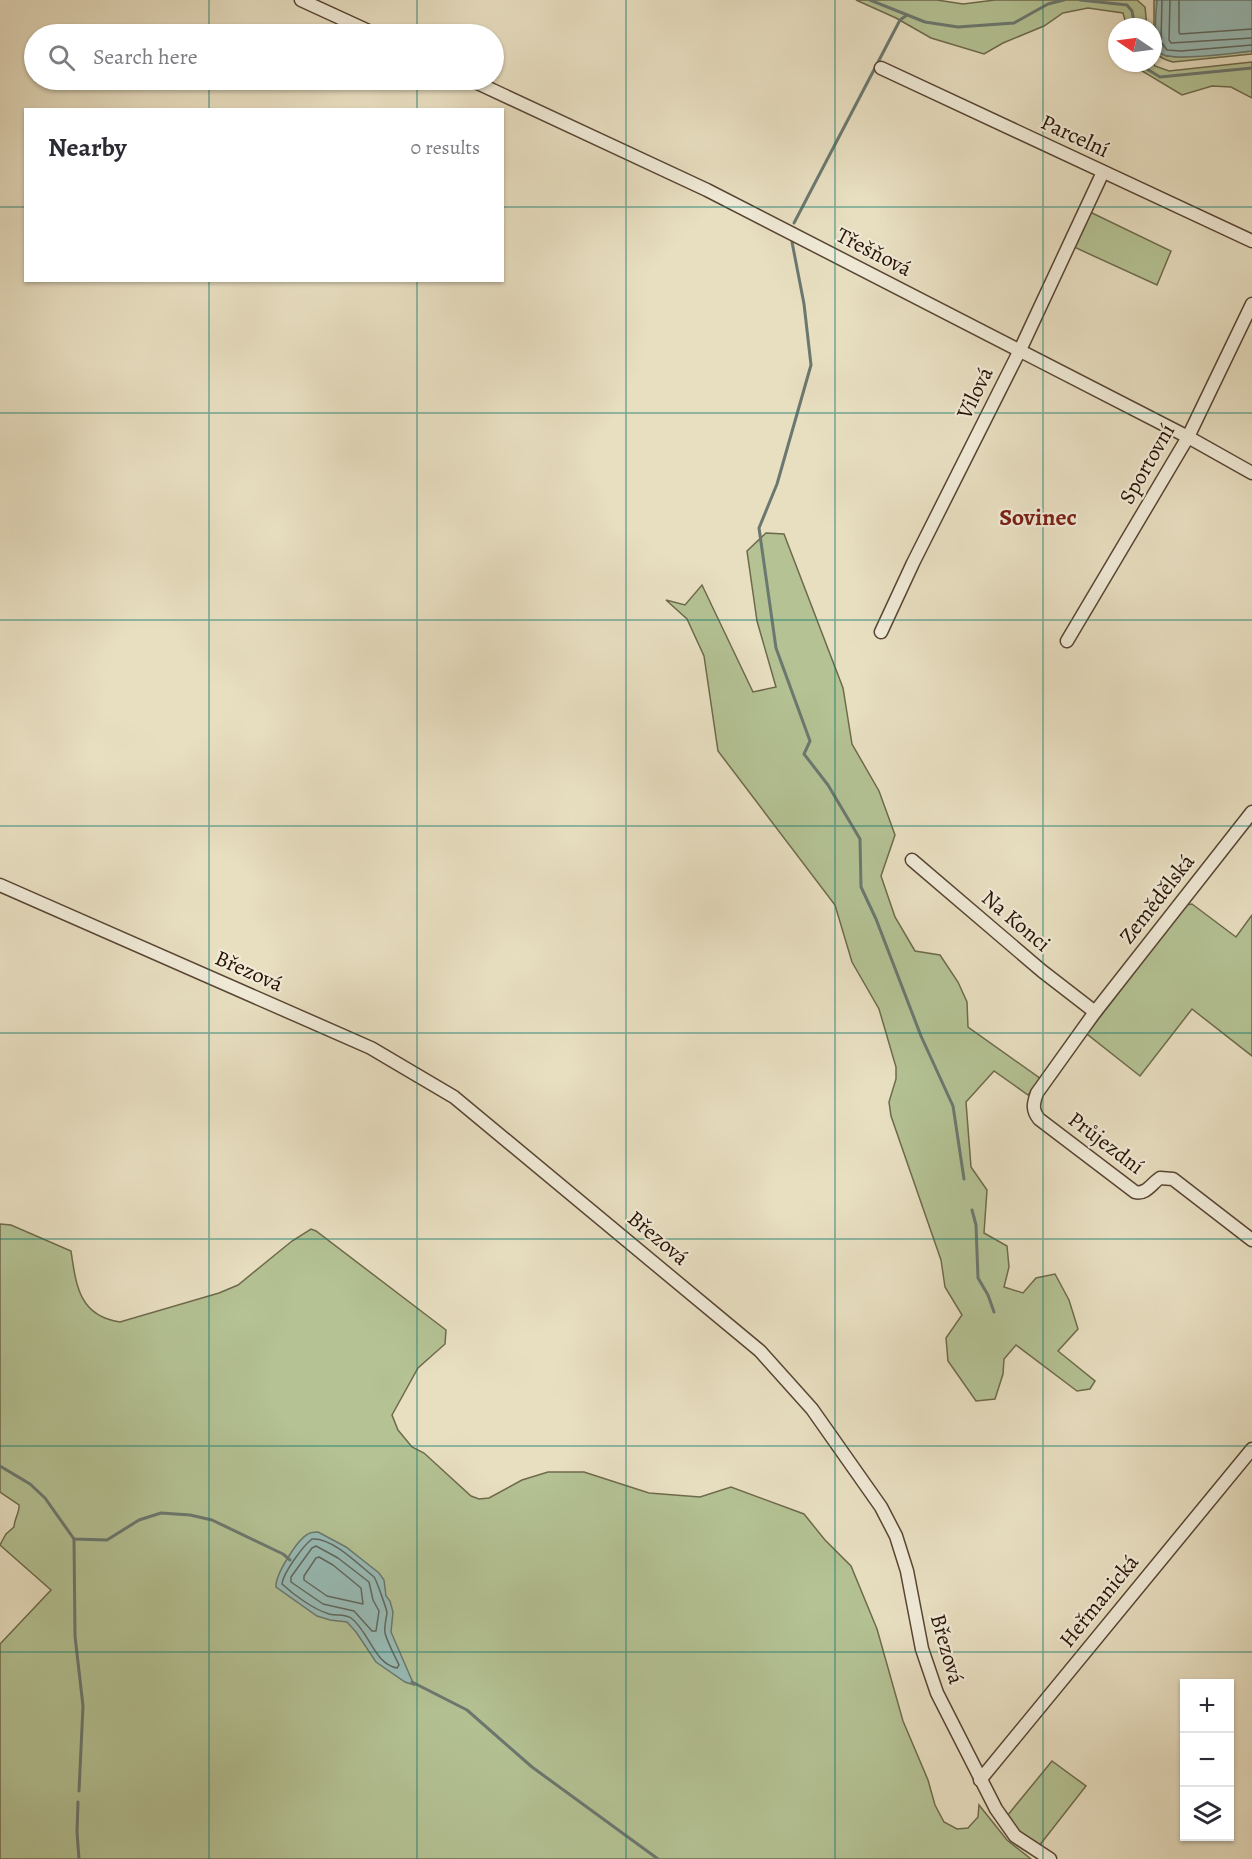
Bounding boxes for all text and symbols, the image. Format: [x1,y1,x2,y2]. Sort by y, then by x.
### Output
north arrow [1108,18,1162,72]
search box [24,24,504,90]
icon: search [45,41,78,74]
text: Search here [93,42,198,72]
street label: Parcelní [1036,107,1114,165]
text: Nearby [48,130,127,165]
text: 0 results [411,134,480,161]
street label: Třešňová [831,220,918,284]
street label: Vilová [949,361,1001,425]
street label: Sportovní [1112,418,1182,510]
district label: Sovinec [999,501,1077,533]
street label: Zemědělská [1112,847,1202,950]
street label: Na Konci [975,883,1057,959]
street label: Březová [210,943,288,1000]
street label: Průjezdní [1062,1105,1150,1181]
street label: Březová [621,1204,696,1273]
street label: Heřmanická [1052,1548,1146,1654]
street label: Březová [923,1611,971,1688]
map controls [1180,1679,1234,1841]
button: + [1180,1679,1234,1733]
button: − [1180,1733,1234,1787]
button: layers [1180,1787,1234,1841]

